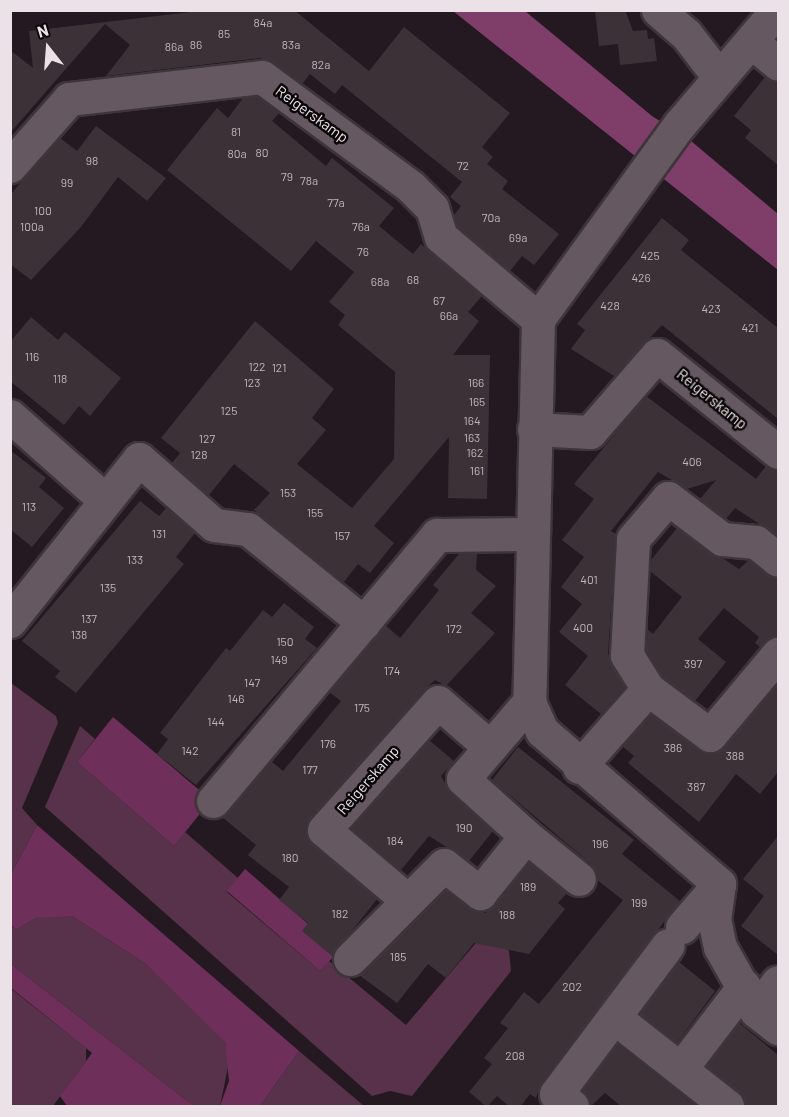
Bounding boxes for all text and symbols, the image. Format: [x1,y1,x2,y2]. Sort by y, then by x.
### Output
house number: 84a [254,16,272,30]
north arrow [18,18,78,78]
text: N [35,20,50,41]
house number: 85 [218,27,230,41]
house number: 86 [190,38,202,52]
house number: 83a [282,38,300,52]
house number: 86a [165,40,183,54]
house number: 82a [312,58,330,72]
street label: Reigerskamp [272,82,352,146]
house number: 81 [231,125,241,139]
house number: 80 [255,146,269,160]
house number: 80a [227,147,247,161]
house number: 98 [86,154,98,168]
house number: 72 [457,159,469,173]
house number: 79 [281,170,293,184]
house number: 78a [300,174,318,188]
house number: 99 [61,176,73,190]
house number: 77a [327,196,345,210]
house number: 100 [34,204,52,218]
house number: 70a [482,211,500,225]
house number: 100a [20,220,44,234]
house number: 76a [352,220,370,234]
house number: 69a [509,231,527,245]
house number: 76 [357,245,369,259]
house number: 425 [640,249,660,263]
house number: 426 [631,271,651,285]
house number: 68 [407,273,419,287]
house number: 68a [371,275,389,289]
house number: 67 [433,294,445,308]
house number: 428 [600,299,620,313]
house number: 423 [701,302,721,316]
house number: 66a [440,309,458,323]
house number: 421 [741,321,759,335]
house number: 116 [25,350,39,364]
house number: 122 [248,360,266,374]
house number: 121 [272,361,286,375]
street label: Reigerskamp [673,365,751,433]
house number: 118 [53,372,67,386]
house number: 123 [244,376,260,390]
house number: 166 [468,376,484,390]
house number: 165 [469,395,485,409]
house number: 125 [221,404,237,418]
house number: 164 [464,414,480,428]
house number: 163 [464,431,480,445]
house number: 127 [199,432,215,446]
house number: 162 [467,446,483,460]
house number: 128 [191,448,207,462]
house number: 406 [682,455,702,469]
house number: 161 [470,464,484,478]
house number: 153 [280,486,296,500]
house number: 113 [22,500,36,514]
house number: 155 [307,506,323,520]
house number: 131 [152,527,166,541]
house number: 157 [334,529,350,543]
house number: 133 [127,553,143,567]
house number: 401 [580,573,598,587]
house number: 135 [100,581,116,595]
house number: 137 [81,612,97,626]
house number: 400 [573,621,593,635]
house number: 172 [446,622,462,636]
house number: 138 [71,628,87,642]
house number: 150 [276,635,294,649]
house number: 149 [270,653,288,667]
house number: 397 [684,657,702,671]
house number: 174 [384,664,400,678]
house number: 147 [244,676,260,690]
house number: 146 [228,692,244,706]
house number: 175 [354,701,370,715]
house number: 144 [207,715,225,729]
house number: 176 [320,737,336,751]
house number: 386 [664,741,682,755]
street label: Reigerskamp [333,742,403,818]
house number: 142 [181,744,199,758]
house number: 388 [726,749,744,763]
house number: 177 [302,763,318,777]
house number: 387 [687,780,705,794]
house number: 190 [455,821,473,835]
house number: 184 [386,834,404,848]
house number: 196 [592,837,608,851]
house number: 180 [281,851,299,865]
house number: 189 [520,880,536,894]
house number: 199 [631,896,647,910]
house number: 182 [332,907,348,921]
house number: 188 [499,908,515,922]
house number: 185 [390,950,406,964]
house number: 202 [562,980,582,994]
house number: 208 [505,1049,525,1063]

